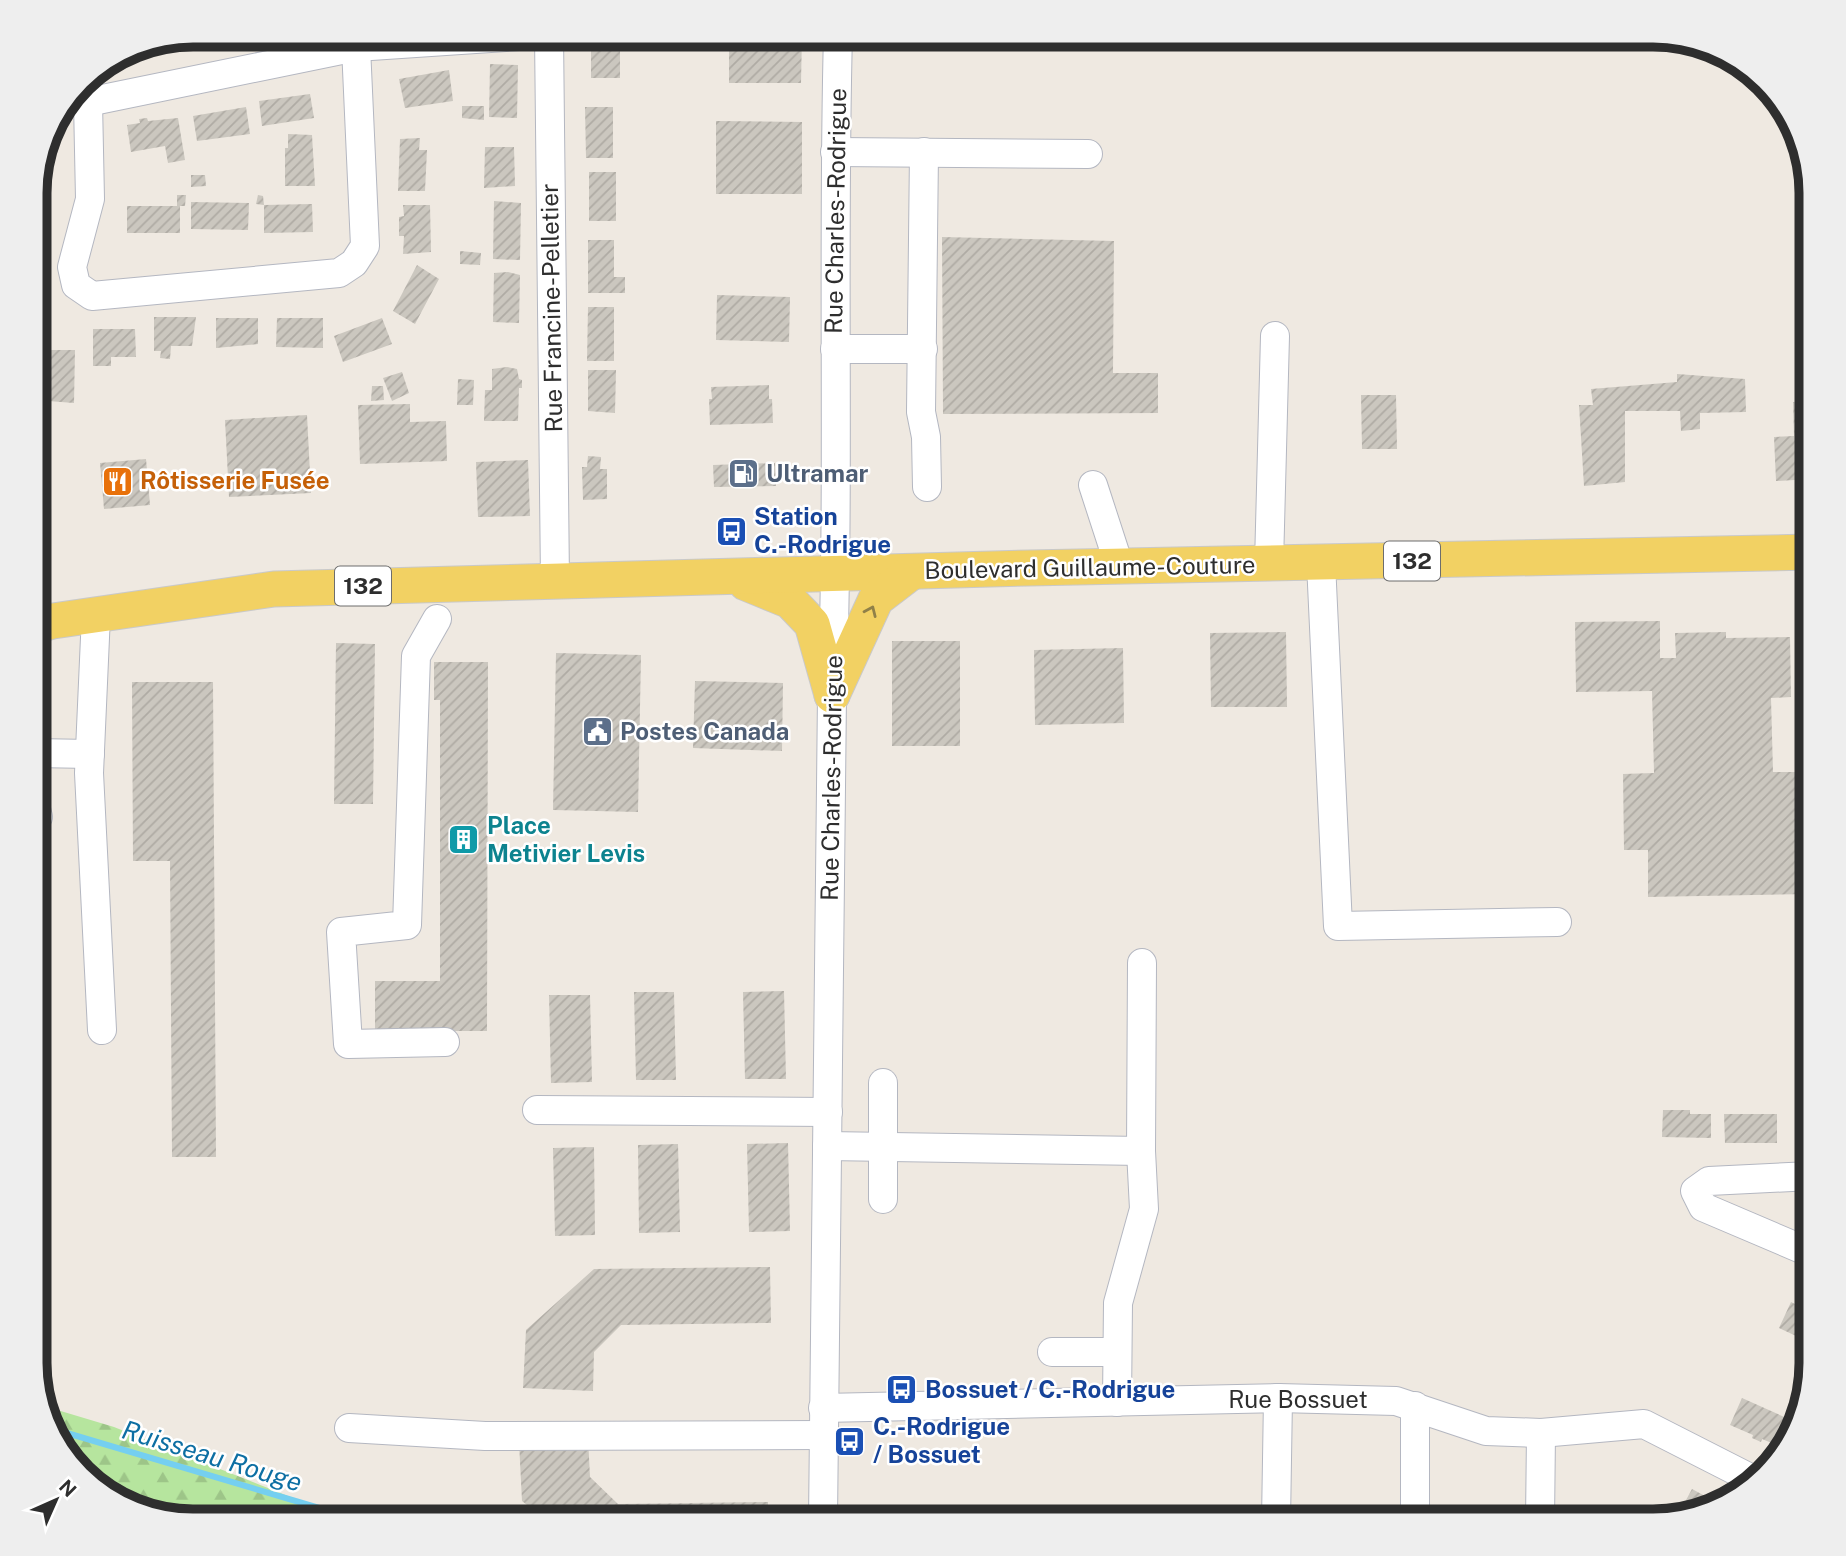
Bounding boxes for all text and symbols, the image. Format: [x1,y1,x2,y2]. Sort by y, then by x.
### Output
street label: Rue Charles-Rodrigue [819,88,851,334]
street label: Rue Francine-Pelletier [535,183,567,433]
fuel station icon: Ultramar [726,457,760,491]
place label: Ultramar [766,459,869,487]
restaurant icon: Rôtisserie Fusée [100,464,134,498]
place label: Rôtisserie Fusée [140,466,330,494]
place label: Station C.-Rodrigue [754,502,891,558]
bus stop icon: Station C.-Rodrigue [714,514,748,548]
road number: 132 [1384,541,1440,580]
street label: Boulevard Guillaume-Couture [924,550,1256,584]
road number: 132 [335,566,391,606]
one-way arrow [862,606,876,618]
street label: Rue Charles-Rodrigue [815,655,847,901]
public building icon: Postes Canada [580,715,614,749]
place label: Postes Canada [620,717,789,745]
place label: Place Metivier Levis [487,811,645,867]
building icon: Place Metivier Levis [447,823,481,857]
bus stop icon: Bossuet / C.-Rodrigue [885,1373,919,1407]
place label: Bossuet / C.-Rodrigue [925,1375,1175,1403]
street label: Rue Bossuet [1228,1385,1368,1413]
place label: C.-Rodrigue / Bossuet [873,1412,1010,1468]
water label: Ruisseau Rouge [119,1413,306,1498]
bus stop icon: C.-Rodrigue / Bossuet [833,1424,867,1458]
north arrow [21,1465,91,1535]
text: N [55,1475,81,1501]

